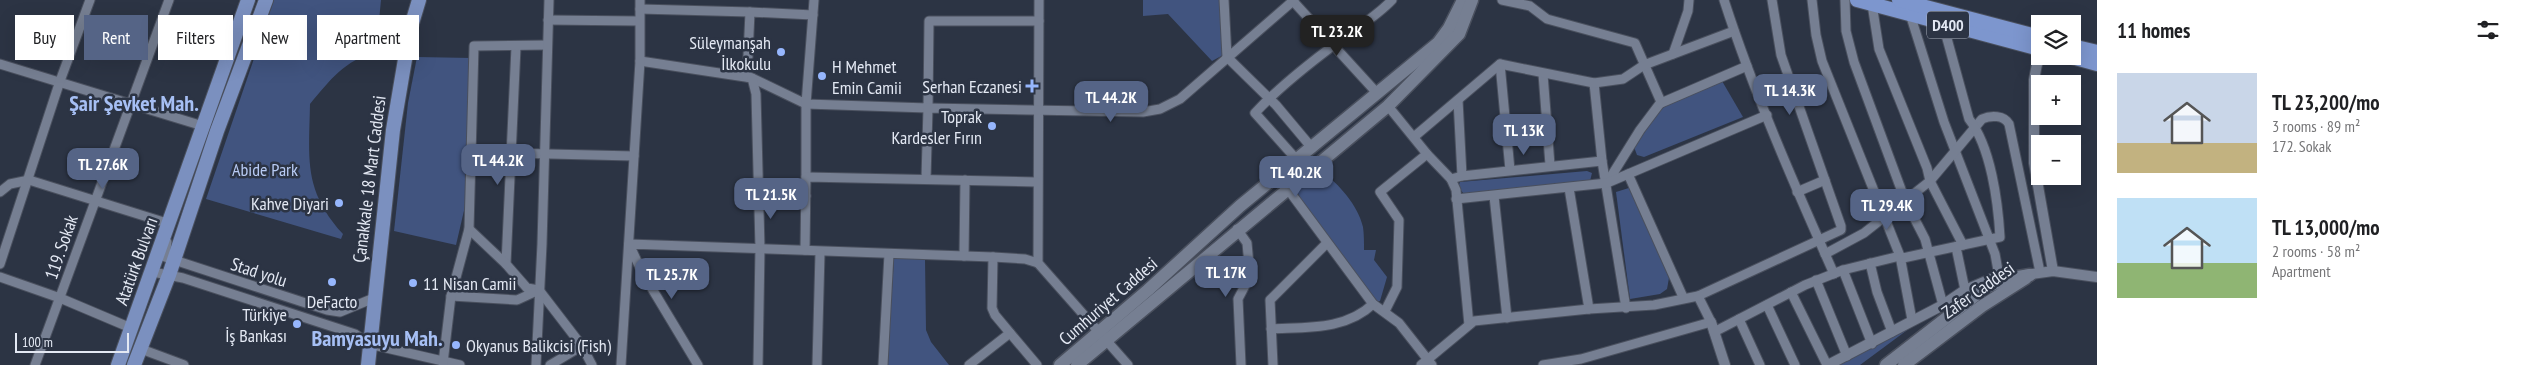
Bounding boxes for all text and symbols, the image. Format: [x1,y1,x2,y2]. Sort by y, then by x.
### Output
road number: D400 [1927,12,1969,38]
chip: Buy [15,15,74,60]
chip: Rent [84,15,148,60]
chip: Filters [158,15,233,60]
chip: New [243,15,307,60]
chip: Apartment [317,15,419,60]
pin: TL 23.2K [1285,15,1389,57]
map controls [2031,15,2081,185]
button: layers [2031,15,2081,65]
icon: filters [2474,16,2502,44]
text: 11 homes [2117,17,2190,44]
text: TL 23.2K [1311,21,1363,41]
place label: Süleymanşah İlkokulu [689,31,771,75]
marker: Süleymanşah İlkokulu [775,46,787,58]
place label: H Mehmet Emin Camii [832,55,902,99]
marker: H Mehmet Emin Camii [816,70,828,82]
pin: TL 14.3K [1738,74,1842,116]
place label: Serhan Eczanesi [922,75,1022,98]
button: + [2031,75,2081,125]
marker: Serhan Eczanesi [1026,80,1038,92]
pin: TL 44.2K [1059,80,1163,123]
text: TL 14.3K [1764,80,1816,100]
text: TL 44.2K [1085,87,1137,107]
district label: Şair Şevket Mah. [69,89,199,117]
text: TL 23,200/mo [2272,89,2380,116]
icon: home [2157,93,2217,153]
street label: Çanakkale 18 Mart Caddesi [347,94,391,264]
place label: Toprak Kardesler Fırın [892,105,982,149]
pin: TL 13K [1483,114,1565,156]
text: 3 rooms · 89 m² [2272,116,2360,136]
marker: Toprak Kardesler Fırın [986,120,998,132]
text: TL 13K [1504,120,1544,140]
button: − [2031,135,2081,185]
text: 172. Sokak [2272,136,2331,156]
pin: TL 44.2K [446,144,550,186]
pin: TL 27.6K [51,148,155,190]
text: TL 44.2K [472,150,524,170]
text: TL 27.6K [78,154,128,174]
pin: TL 40.2K [1244,156,1348,198]
park label: Abide Park [232,158,298,181]
text: TL 40.2K [1270,162,1322,182]
pin: TL 21.5K [719,178,823,220]
text: TL 21.5K [745,184,797,204]
pin: TL 29.4K [1835,188,1939,231]
place label: Kahve Diyari [251,192,329,215]
text: TL 29.4K [1861,195,1913,215]
marker: Kahve Diyari [333,197,345,209]
street label: 119. Sokak [39,212,83,282]
street label: Atatürk Bulvarı [109,214,163,308]
text: TL 13,000/mo [2272,214,2380,241]
icon: home [2157,218,2217,278]
text: 2 rooms · 58 m² [2272,241,2360,261]
street label: Stad yolu [228,252,290,292]
street label: Cumhuriyet Caddesi [1054,252,1162,350]
pin: TL 17K [1185,256,1267,298]
street label: Zafer Caddesi [1937,257,2019,323]
pin: TL 25.7K [620,258,724,300]
text: Apartment [2272,261,2331,281]
text: TL 17K [1206,262,1246,282]
text: TL 25.7K [646,264,698,284]
place label: 11 Nisan Camii [423,272,516,295]
marker: DeFacto [326,276,338,288]
marker: 11 Nisan Camii [407,277,419,289]
place label: DeFacto [307,290,357,313]
place label: Türkiye İş Bankası [225,303,287,347]
marker: Türkiye İş Bankası [291,318,303,330]
district label: Bamyasuyu Mah. [311,324,443,352]
scale bar [15,330,129,353]
text: 100 m [22,333,53,351]
place label: Okyanus Balikcisi (Fish) [466,334,612,357]
marker: Okyanus Balikcisi (Fish) [450,339,462,351]

